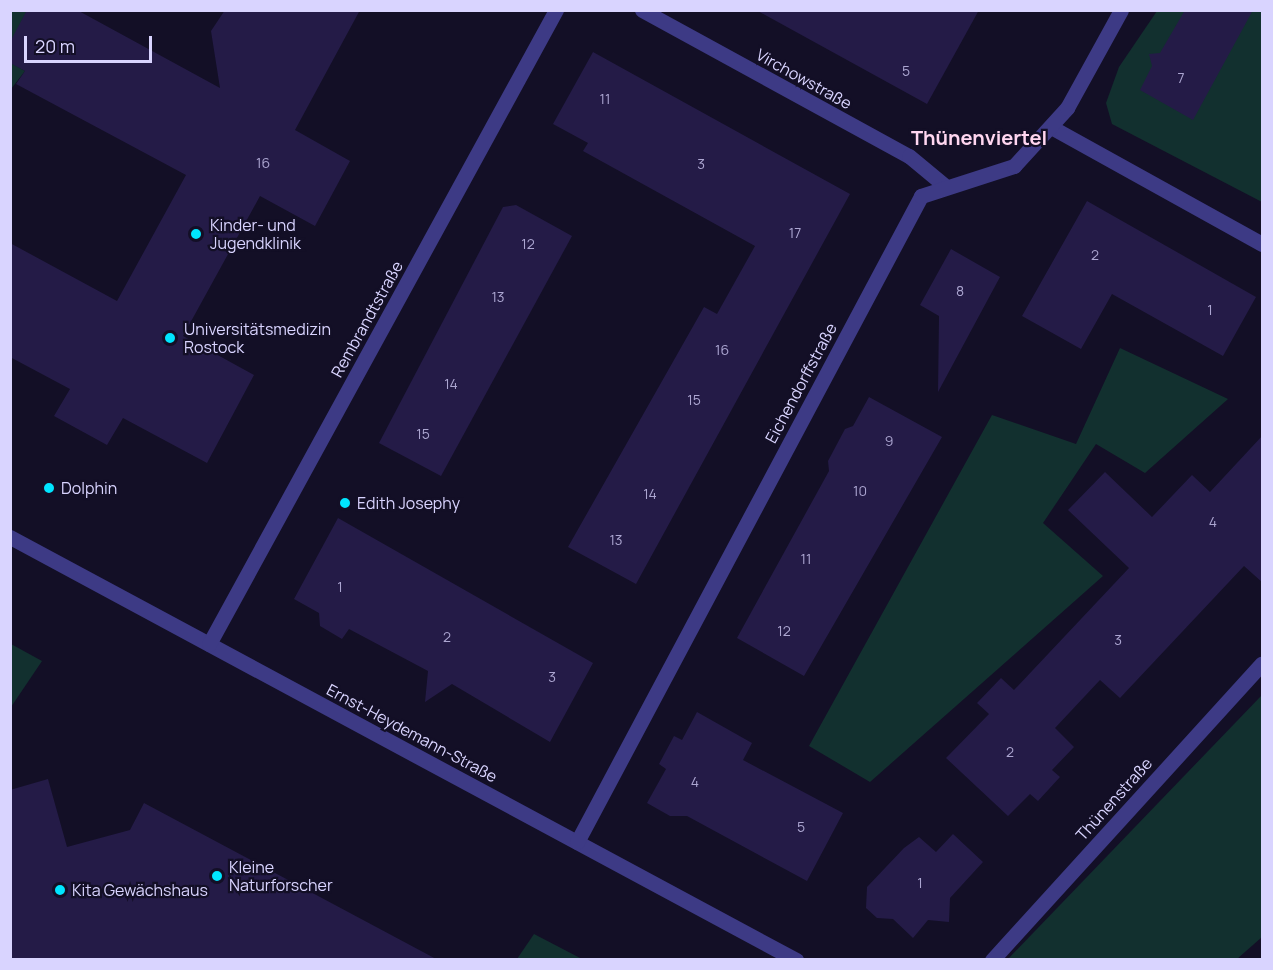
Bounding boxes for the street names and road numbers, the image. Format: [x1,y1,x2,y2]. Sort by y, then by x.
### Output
street label: Virchowstraße [753,45,855,113]
street label: Rembrandtstraße [327,258,407,380]
street label: Eichendorffstraße [761,320,841,446]
street label: Ernst-Heydemann-Straße [323,680,501,786]
street label: Thünenstraße [1072,754,1156,844]

